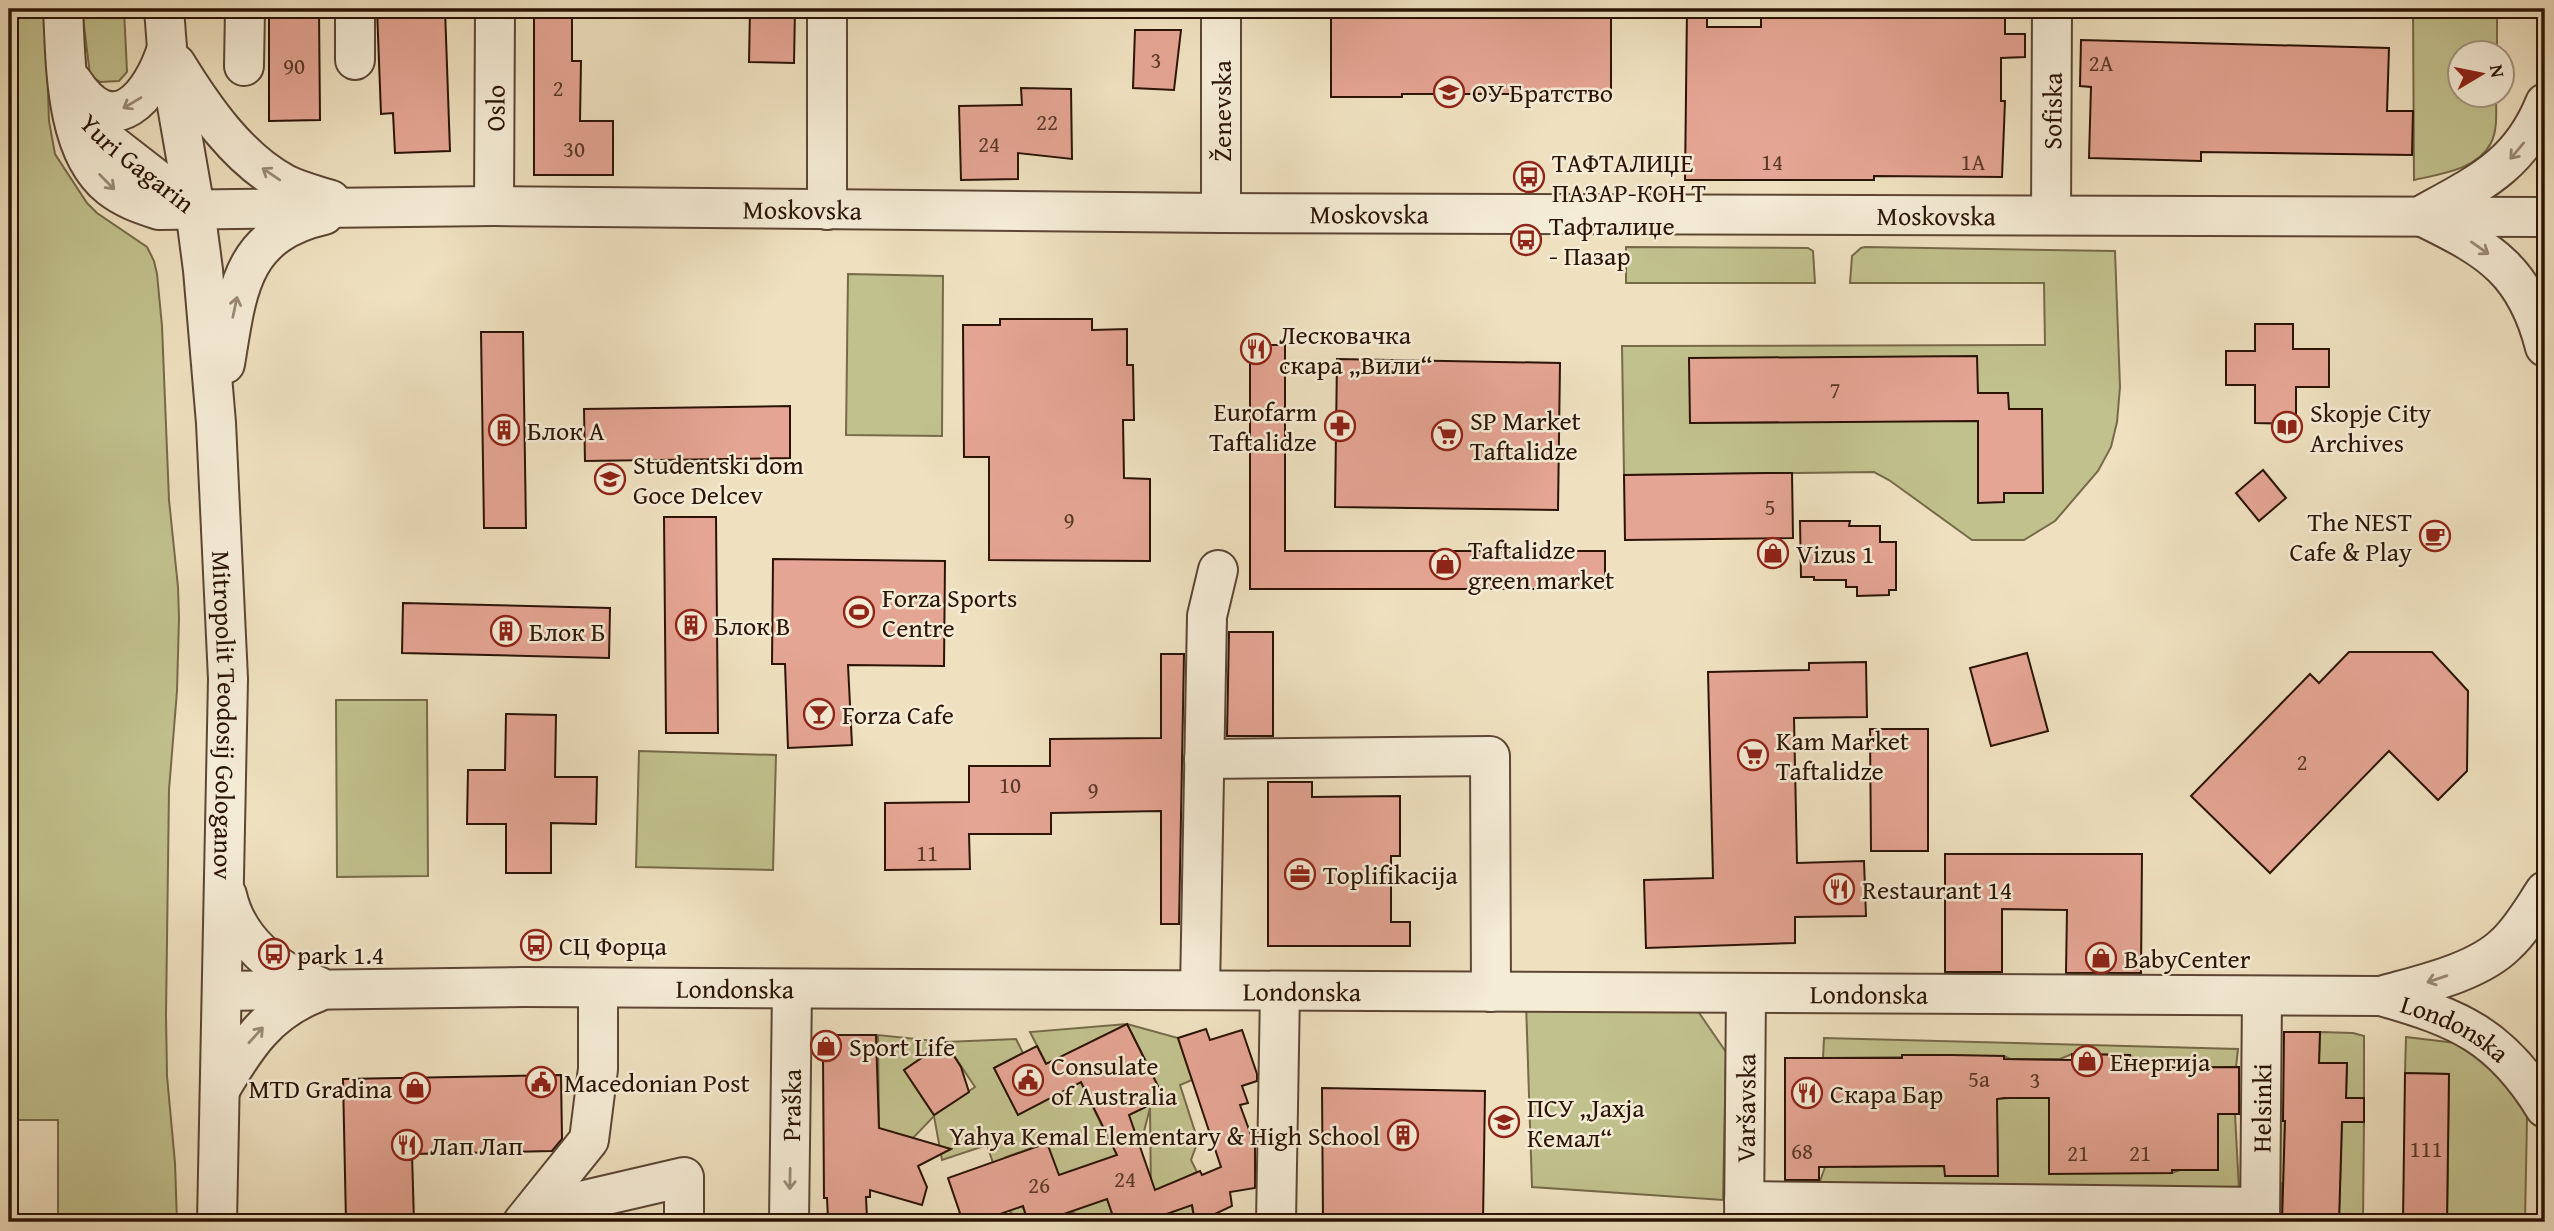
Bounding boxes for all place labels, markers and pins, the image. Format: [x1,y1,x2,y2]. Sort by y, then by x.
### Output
place label: ОУ Братство [1472,73,1613,112]
school or university icon: ОУ Братство [1432,75,1466,109]
place label: ТАФТАЛИЏЕ ПАЗАР-КОН Т [1552,143,1706,212]
bus stop icon: ТАФТАЛИЏЕ ПАЗАР-КОН Т [1512,160,1546,194]
place label: Тафталиџе - Пазар [1549,206,1675,275]
bus stop icon: Тафталиџе - Пазар [1509,223,1543,257]
place label: Лесковачка скара „Вили“ [1279,315,1433,384]
restaurant icon: Лесковачка скара „Вили“ [1239,332,1273,366]
place label: Eurofarm Taftalidze [1209,392,1317,461]
place label: Skopje City Archives [2310,393,2431,462]
place label: SP Market Taftalidze [1470,401,1581,470]
pharmacy icon: Eurofarm Taftalidze [1323,409,1357,443]
library icon: Skopje City Archives [2270,410,2304,444]
place label: Блок А [527,411,605,450]
building icon: Блок А [487,413,521,447]
supermarket icon: SP Market Taftalidze [1430,418,1464,452]
place label: Studentski dom Goce Delcev [633,445,804,514]
school or university icon: Studentski dom Goce Delcev [593,462,627,496]
place label: The NEST Cafe & Play [2290,502,2412,571]
cafe icon: The NEST Cafe & Play [2418,519,2452,553]
place label: Taftalidze green market [1468,530,1614,599]
place label: Vizus 1 [1796,534,1874,573]
shop icon: Vizus 1 [1756,536,1790,570]
shop icon: Taftalidze green market [1428,547,1462,581]
place label: Forza Sports Centre [882,578,1017,647]
sports icon: Forza Sports Centre [842,595,876,629]
place label: Блок В [714,606,790,645]
building icon: Блок В [674,608,708,642]
place label: Блок Б [529,612,605,651]
building icon: Блок Б [489,614,523,648]
place label: Forza Cafe [842,695,954,734]
bar icon: Forza Cafe [802,697,836,731]
place label: Kam Market Taftalidze [1776,721,1909,790]
supermarket icon: Kam Market Taftalidze [1736,738,1770,772]
place label: Toplifikacija [1323,855,1458,894]
office icon: Toplifikacija [1283,857,1317,891]
place label: Restaurant 14 [1862,870,2012,909]
restaurant icon: Restaurant 14 [1822,872,1856,906]
place label: СЦ Форца [559,926,668,965]
bus stop icon: СЦ Форца [519,928,553,962]
place label: park 1.4 [297,935,384,974]
bus stop icon: park 1.4 [257,937,291,971]
place label: BabyCenter [2124,939,2251,978]
shop icon: BabyCenter [2084,941,2118,975]
place label: Sport Life [849,1027,955,1066]
shop icon: Sport Life [809,1029,843,1063]
place label: Енергија [2110,1042,2211,1081]
shop icon: Енергија [2070,1044,2104,1078]
place label: Consulate of Australia [1051,1046,1178,1115]
place label: Macedonian Post [564,1063,750,1102]
public building icon: Consulate of Australia [1011,1063,1045,1097]
public building icon: Macedonian Post [524,1065,558,1099]
place label: MTD Gradina [248,1069,393,1108]
shop icon: MTD Gradina [398,1071,432,1105]
place label: Скара Бар [1830,1074,1943,1113]
restaurant icon: Скара Бар [1790,1076,1824,1110]
place label: ПСУ „Јахја Кемал“ [1527,1088,1645,1157]
school or university icon: ПСУ „Јахја Кемал“ [1487,1105,1521,1139]
place label: Yahya Kemal Elementary & High School [949,1116,1380,1155]
building icon: Yahya Kemal Elementary & High School [1386,1118,1420,1152]
place label: Лап Лап [430,1126,523,1165]
restaurant icon: Лап Лап [390,1128,424,1162]

